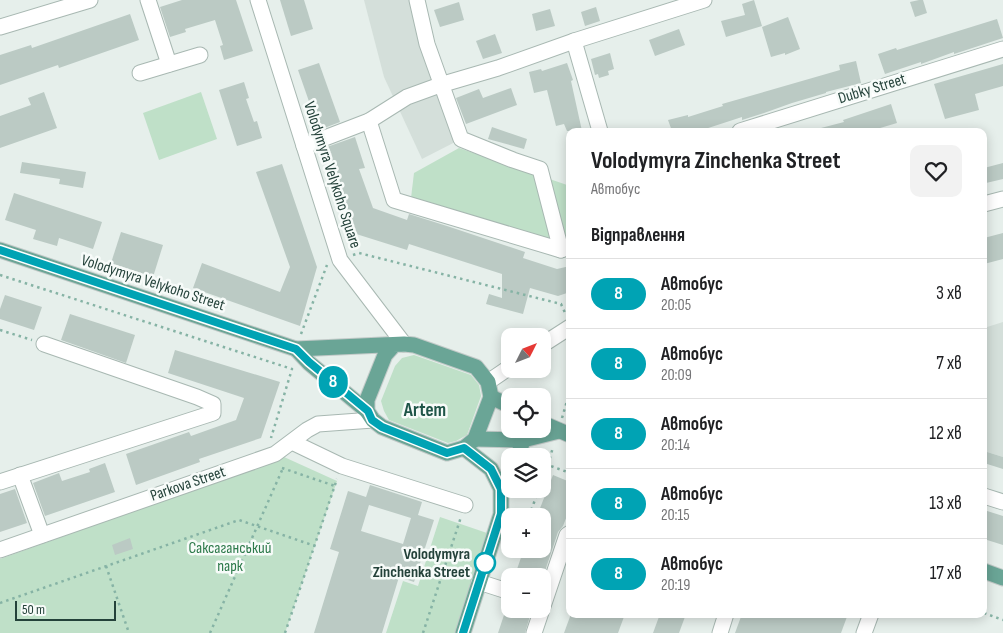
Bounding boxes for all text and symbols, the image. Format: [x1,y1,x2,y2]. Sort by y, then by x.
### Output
street label: Dubky Street [836,70,908,108]
street label: Volodymyra Velykoho Square [299,99,365,251]
button: heart [910,145,962,197]
text: Volodymyra Zinchenka Street [591,146,840,175]
text: Автобус [591,180,640,199]
text: Відправлення [591,224,685,247]
street label: Volodymyra Velykoho Street [79,251,227,315]
text: Автобус [661,273,723,296]
text: 3 хв [936,282,962,305]
text: 8 [614,283,623,304]
text: 20:05 [661,296,691,315]
north arrow [501,328,551,378]
map controls [501,328,551,618]
text: Автобус [661,343,723,366]
text: 7 хв [936,352,962,375]
text: 8 [614,353,623,374]
line badge: 8 [317,366,349,398]
text: 20:09 [661,366,692,385]
text: 8 [329,371,337,392]
button: locate [501,388,551,438]
district label: Artem [403,399,446,422]
text: Автобус [661,413,723,436]
text: 12 хв [929,422,962,445]
text: 8 [614,423,623,444]
text: 20:14 [661,436,690,455]
button: layers [501,448,551,498]
street label: Parkova Street [148,462,228,506]
text: Автобус [661,483,723,506]
text: 13 хв [929,492,962,515]
text: 8 [614,493,623,514]
text: 20:15 [661,506,690,525]
button: + [501,508,551,558]
park label: Саксаганський парк [189,539,271,576]
place label: Volodymyra Zinchenka Street [373,545,470,582]
marker: Volodymyra Zinchenka Street [474,552,496,574]
text: Автобус [661,553,723,576]
text: 17 хв [930,562,962,585]
text: 8 [614,563,623,584]
button: − [501,568,551,618]
text: 20:19 [661,576,690,595]
scale bar [15,598,116,621]
text: 50 m [22,601,45,618]

